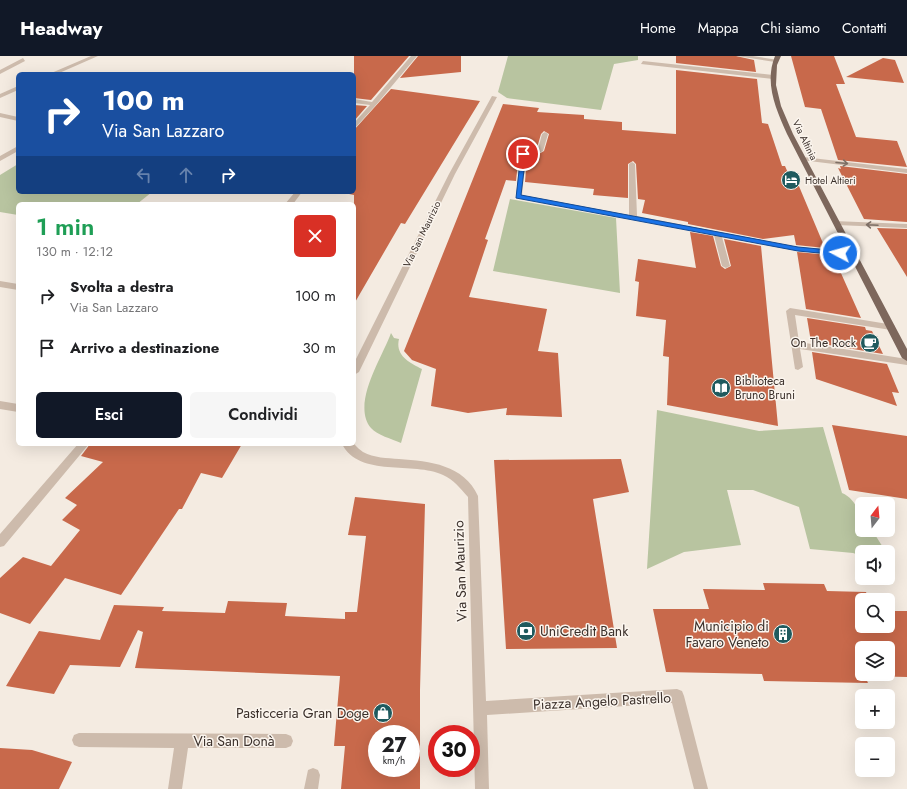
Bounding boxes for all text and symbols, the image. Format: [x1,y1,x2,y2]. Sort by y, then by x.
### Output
text: Headway [20,15,102,42]
text: Home [640,18,676,38]
text: Mappa [698,18,739,38]
text: Chi siamo [761,18,820,38]
text: Contatti [842,18,887,38]
text: 100 m [102,80,185,121]
icon: right [36,88,88,140]
street label: Via Altinia [789,117,821,163]
text: Via San Lazzaro [102,118,224,144]
pin [506,137,540,171]
icon: arrive [512,143,534,165]
one-way arrow [835,160,848,167]
icon: left [133,164,155,186]
icon: ahead [175,164,197,186]
icon: right [217,164,239,186]
hotel icon: Hotel Altieri [780,169,802,191]
place label: Hotel Altieri [805,173,856,188]
street label: Via San Maurizio [399,198,445,270]
text: 1 min [36,209,94,244]
button: close [294,215,336,257]
one-way arrow [866,221,879,228]
position arrow [819,232,861,274]
text: 130 m · 12:12 [36,242,113,261]
text: Svolta a destra [70,276,174,298]
icon: right [36,285,58,307]
text: 100 m [295,285,336,307]
text: Via San Lazzaro [70,298,158,317]
cafe icon: On The Rock [859,332,881,354]
place label: On The Rock [791,334,857,352]
icon: arrive [36,337,58,359]
text: Arrivo a destinazione [70,337,219,359]
text: 30 m [303,337,336,359]
place label: Biblioteca Bruno Bruni [735,372,795,404]
library icon: Biblioteca Bruno Bruni [710,377,732,399]
button: Esci [36,392,182,438]
button: Condividi [190,392,336,438]
north arrow [855,497,895,537]
map controls [855,497,895,777]
street label: Via San Maurizio [448,520,472,622]
button: sound [855,545,895,585]
button: search [855,593,895,633]
place label: Municipio di Favaro Veneto [686,616,769,652]
bank icon: UniCredit Bank [515,620,537,642]
place label: UniCredit Bank [540,621,629,641]
building icon: Municipio di Favaro Veneto [772,623,794,645]
button: layers [855,641,895,681]
street label: Piazza Angelo Pastrello [533,687,672,715]
button: + [855,689,895,729]
shop icon: Pasticceria Gran Doge [372,702,394,724]
place label: Pasticceria Gran Doge [236,703,369,723]
speed limit sign: 30 [428,725,480,777]
street label: Via San Donà [193,731,275,751]
text: 27 [381,731,407,760]
button: − [855,737,895,777]
text: km/h [383,753,405,768]

